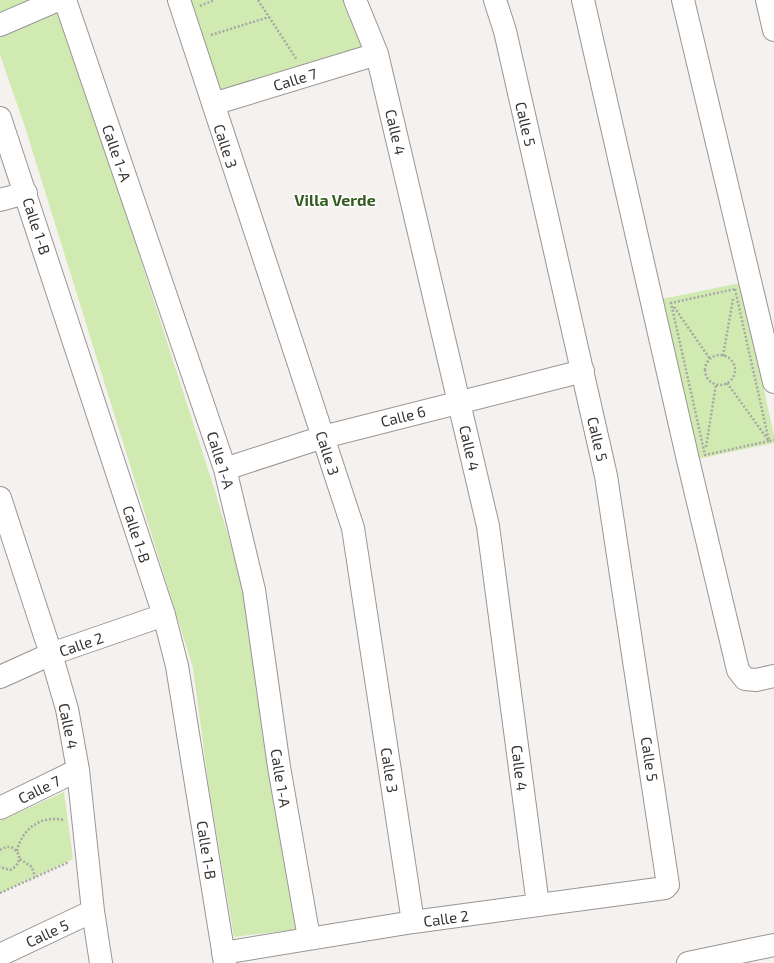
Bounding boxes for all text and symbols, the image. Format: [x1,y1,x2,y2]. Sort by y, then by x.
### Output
street label: Calle 7 [271,64,319,94]
street label: Calle 5 [512,100,540,148]
street label: Calle 4 [382,107,410,157]
street label: Calle 1-A [99,122,135,185]
street label: Calle 3 [210,122,242,170]
district label: Villa Verde [294,190,376,209]
street label: Calle 1-B [19,195,55,257]
street label: Calle 6 [379,402,427,430]
street label: Calle 5 [584,415,612,463]
street label: Calle 4 [456,423,484,473]
street label: Calle 1-A [204,429,238,492]
street label: Calle 3 [312,429,344,477]
street label: Calle 1-B [119,503,155,565]
street label: Calle 2 [57,628,105,660]
street label: Calle 4 [55,701,83,751]
street label: Calle 5 [638,735,662,783]
street label: Calle 4 [508,744,532,792]
street label: Calle 3 [378,746,402,794]
street label: Calle 1-A [267,747,295,809]
street label: Calle 7 [15,771,63,807]
street label: Calle 1-B [193,819,221,881]
street label: Calle 2 [422,906,470,930]
street label: Calle 5 [23,915,71,951]

